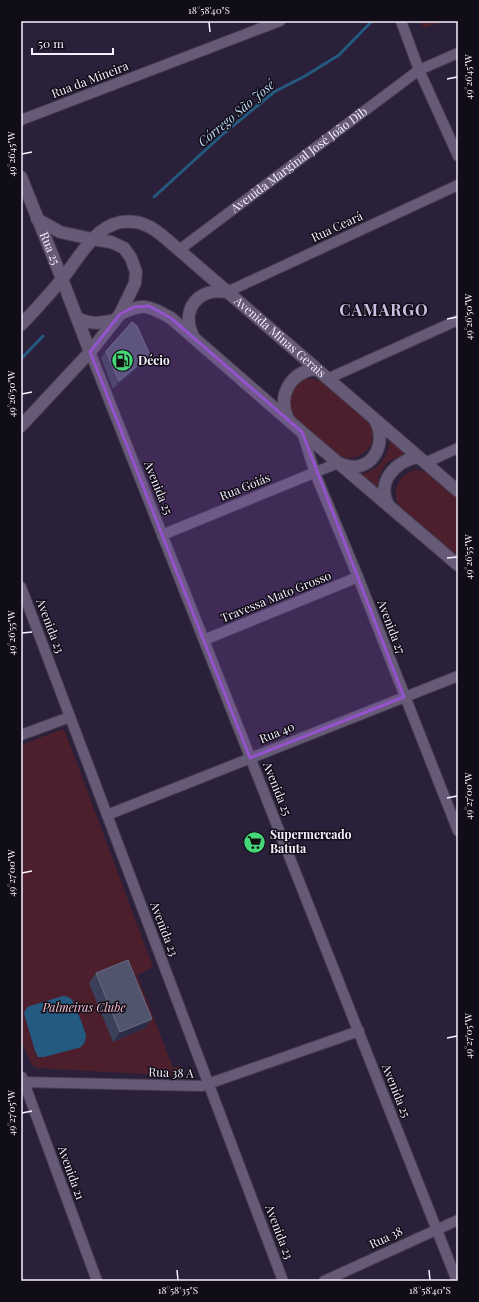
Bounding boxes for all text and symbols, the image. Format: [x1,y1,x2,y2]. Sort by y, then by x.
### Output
text: 18°58'40"S [188,3,230,17]
scale bar [32,30,113,56]
text: 50 m [38,35,64,51]
text: 49°26'45"W [461,54,475,99]
street label: Rua da Mineira [49,57,131,101]
water label: Córrego São José [194,75,279,150]
street label: Avenida Marginal José João Dib [226,103,370,216]
text: 49°26'45"W [4,131,18,176]
street label: Rua Ceará [308,207,365,245]
street label: Rua 25 [37,229,64,267]
street label: Avenida Minas Gerais [231,292,330,380]
text: 49°26'50"W [461,293,475,340]
district label: CAMARGO [339,299,429,320]
fuel station icon: Décio [110,348,136,374]
place label: Décio [138,352,170,368]
text: 49°26'50"W [4,370,18,417]
street label: Avenida 25 [141,457,177,517]
street label: Rua Goiás [217,469,272,503]
text: 49°26'55"W [461,534,475,579]
street label: Travessa Mato Grosso [218,566,334,626]
street label: Avenida 23 [33,595,69,655]
street label: Avenida 27 [374,596,410,656]
text: 49°26'55"W [4,610,18,655]
street label: Rua 40 [257,718,297,746]
street label: Avenida 25 [260,758,296,818]
text: 49°27'00"W [461,771,475,820]
place label: Supermercado Batuta [270,826,352,856]
supermarket icon: Supermercado Batuta [242,829,268,855]
text: 49°27'00"W [4,848,18,897]
street label: Avenida 23 [147,898,183,958]
park label: Palmeiras Clube [41,999,126,1015]
text: 49°27'05"W [461,1012,475,1059]
street label: Avenida 25 [379,1060,415,1120]
street label: Rua 38 A [148,1063,194,1081]
text: 49°27'05"W [4,1089,18,1136]
street label: Avenida 21 [54,1143,89,1202]
street label: Avenida 23 [262,1201,298,1261]
street label: Rua 38 [366,1222,405,1252]
text: 18°58'35"S [158,1283,198,1297]
text: 18°58'40"S [409,1283,451,1297]

